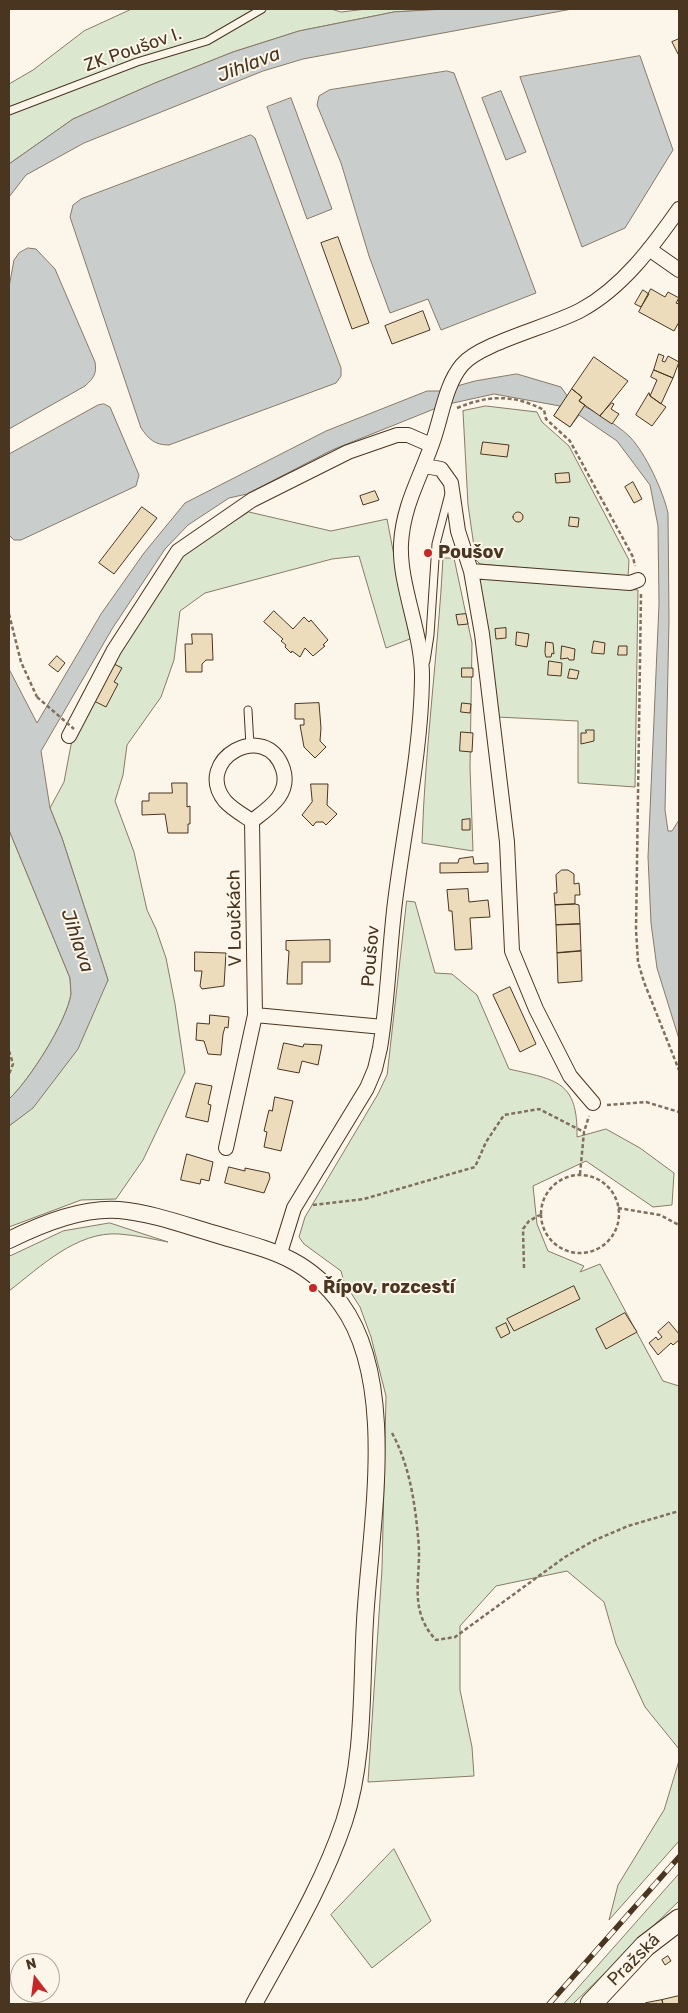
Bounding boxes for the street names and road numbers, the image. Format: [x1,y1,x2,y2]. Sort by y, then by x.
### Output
street label: ZK Poušov I. [81,23,185,77]
street label: V Loučkách [223,869,247,967]
street label: Poušov [358,924,384,988]
street label: Pražská [603,1929,665,1991]

